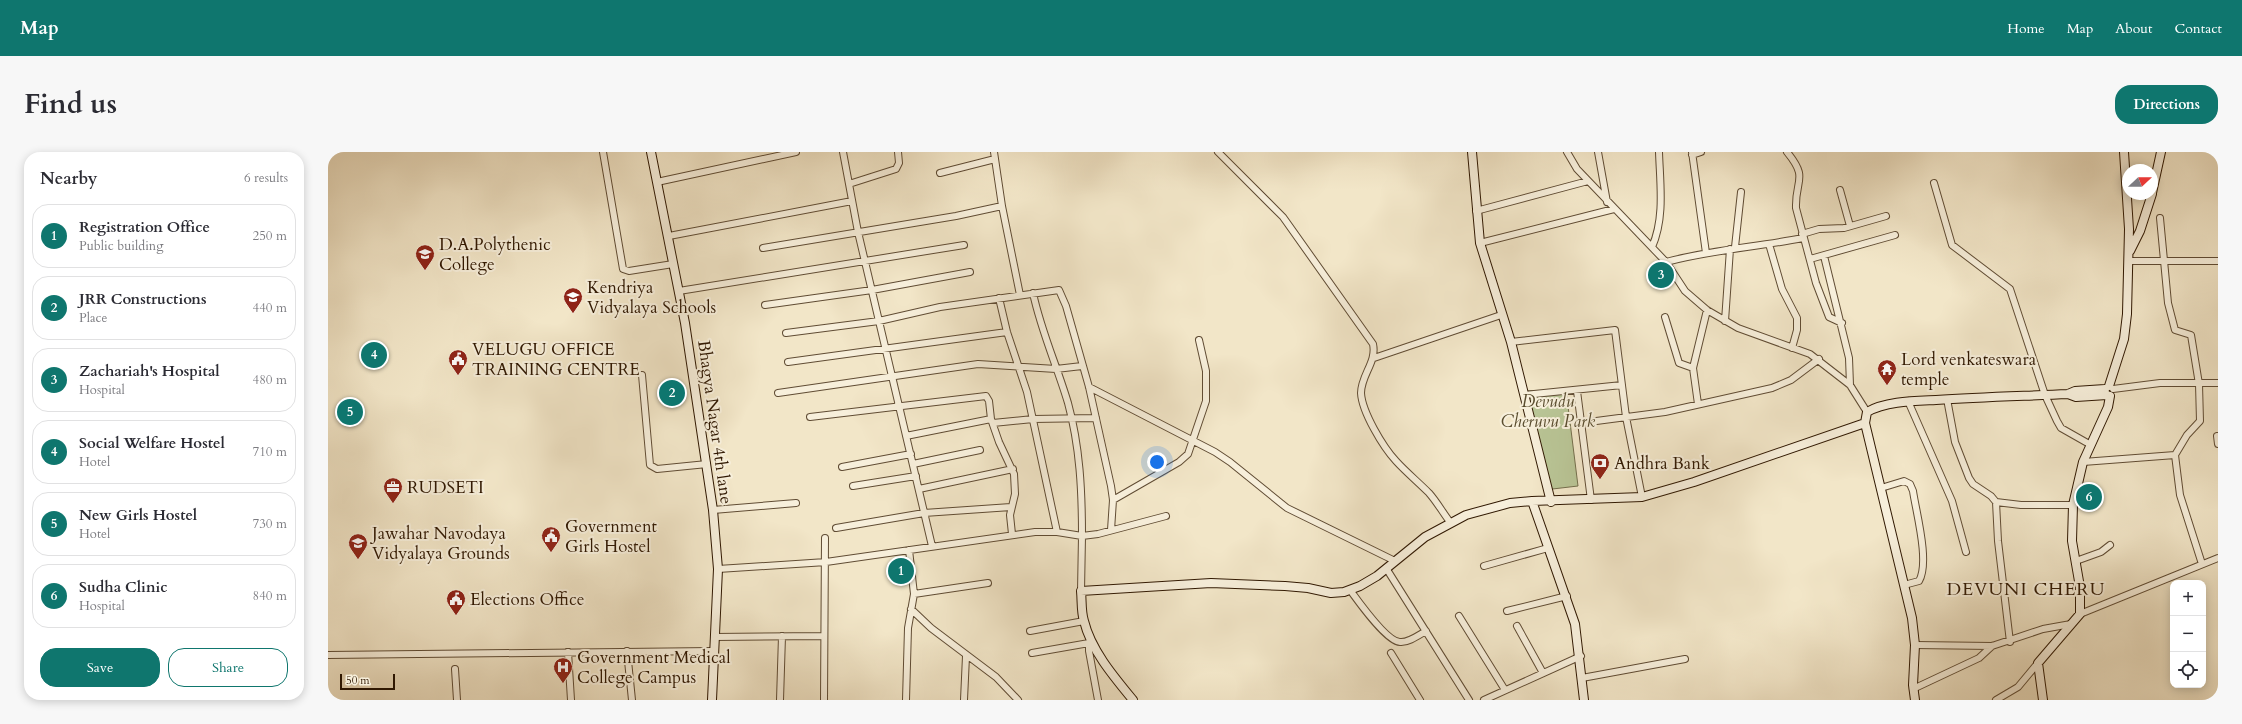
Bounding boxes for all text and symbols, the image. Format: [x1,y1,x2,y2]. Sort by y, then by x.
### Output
text: Map [20,15,59,41]
text: Home [2007,19,2045,38]
text: Map [2067,19,2093,38]
text: About [2115,19,2152,38]
text: Contact [2174,19,2222,38]
text: Find us [24,85,117,123]
button: Directions [2115,85,2218,124]
north arrow [2122,164,2158,200]
text: Nearby [40,167,97,190]
text: 6 results [244,169,288,187]
text: Registration Office [79,217,210,237]
text: 1 [51,227,57,245]
text: 250 m [253,227,287,245]
place label: D.A.Polythenic College [439,233,551,276]
text: Public building [79,237,164,255]
school or university icon: D.A.Polythenic College [414,243,436,271]
pin: 3 [1648,260,1674,290]
place label: Kendriya Vidyalaya Schools [587,276,717,319]
school or university icon: Kendriya Vidyalaya Schools [562,286,584,314]
text: JRR Constructions [79,289,206,309]
text: 2 [51,299,57,317]
text: 440 m [253,299,287,317]
text: Place [79,309,107,327]
place label: VELUGU OFFICE TRAINING CENTRE [472,338,640,381]
street label: Bhagya Nagar 4th lane [692,339,738,505]
pin: 4 [361,340,387,370]
public building icon: VELUGU OFFICE TRAINING CENTRE [447,348,469,376]
place label: Lord venkateswara temple [1901,348,2037,391]
temple icon: Lord venkateswara temple [1876,358,1898,386]
text: Zachariah's Hospital [79,361,220,381]
text: 3 [51,371,57,389]
text: 480 m [253,371,287,389]
pin: 2 [659,378,685,408]
text: Hospital [79,381,125,399]
park label: Devudu Cheruvu Park [1501,390,1596,433]
pin: 5 [337,397,363,427]
text: Social Welfare Hostel [79,433,225,453]
text: 4 [51,443,57,461]
text: 710 m [253,443,287,461]
your location [1147,452,1167,472]
bank icon: Andhra Bank [1589,452,1611,480]
place label: Andhra Bank [1614,452,1711,475]
text: Hotel [79,453,110,471]
office icon: RUDSETI [382,476,404,504]
place label: RUDSETI [407,476,484,499]
pin: 6 [2076,482,2102,512]
text: New Girls Hostel [79,505,197,525]
text: 5 [51,515,57,533]
text: 730 m [253,515,287,533]
place label: Government Girls Hostel [565,515,658,558]
place label: Jawahar Navodaya Vidyalaya Grounds [369,522,510,565]
text: Hotel [79,525,110,543]
public building icon: Government Girls Hostel [540,525,562,553]
school or university icon: Jawahar Navodaya Vidyalaya Grounds [347,532,369,560]
pin: 1 [888,556,914,586]
text: Sudha Clinic [79,577,168,597]
district label: DEVUNI CHERU [1946,577,2106,602]
map controls [2170,580,2206,688]
button: + [2170,580,2206,616]
text: 6 [51,587,57,605]
text: 840 m [253,587,287,605]
public building icon: Elections Office [445,588,467,616]
place label: Elections Office [470,588,584,611]
text: Hospital [79,597,125,615]
button: − [2170,616,2206,652]
place label: Government Medical College Campus [577,646,731,689]
button: Save [40,648,160,687]
button: Share [168,648,288,687]
button: locate [2170,652,2206,688]
hospital icon: Government Medical College Campus [552,656,574,684]
scale bar [340,672,395,691]
text: 50 m [346,673,370,688]

